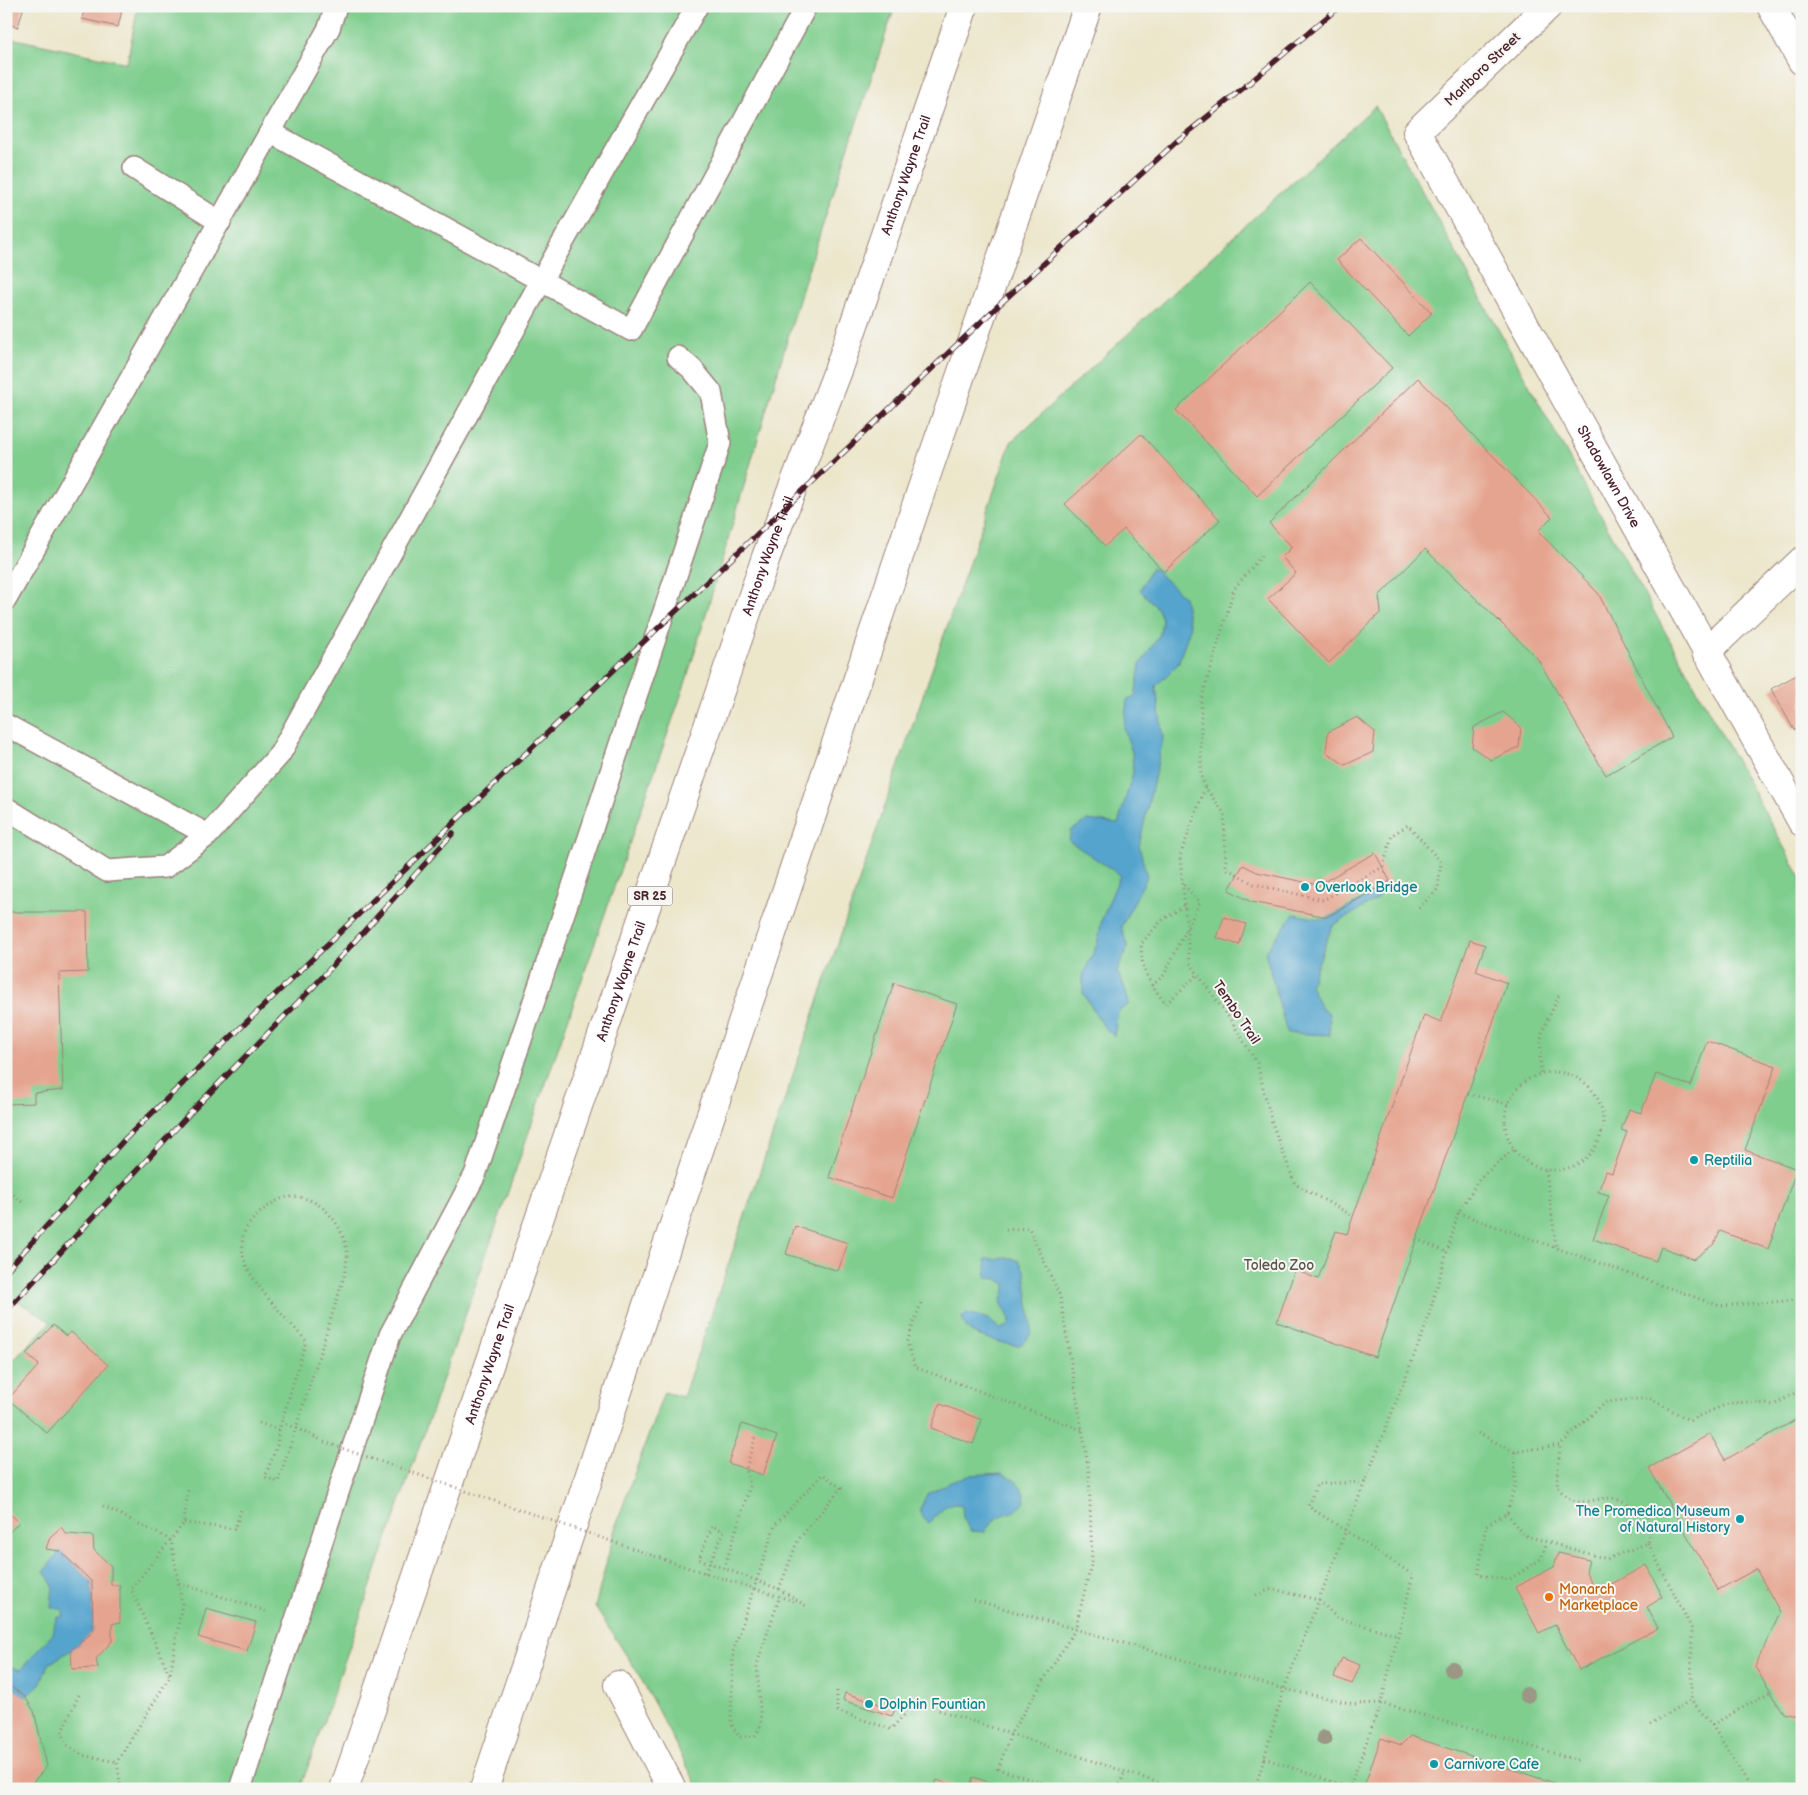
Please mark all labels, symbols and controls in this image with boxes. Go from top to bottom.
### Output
street label: Marlboro Street [1441,28,1524,110]
street label: Anthony Wayne Trail [878,113,935,237]
street label: Shadowlawn Drive [1573,422,1644,531]
street label: Anthony Wayne Trail [739,494,798,618]
place label: Overlook Bridge [1315,879,1418,896]
marker: Overlook Bridge [1299,881,1311,893]
road number: SR 25 [628,886,672,906]
street label: Anthony Wayne Trail [593,919,650,1043]
street label: Tembo Trail [1209,977,1264,1047]
place label: Reptilia [1704,1152,1752,1169]
marker: Reptilia [1688,1154,1700,1166]
park label: Toledo Zoo [1244,1257,1314,1274]
street label: Anthony Wayne Trail [462,1302,518,1427]
place label: The Promedica Museum of Natural History [1576,1503,1731,1536]
marker: The Promedica Museum of Natural History [1734,1513,1746,1525]
place label: Monarch Marketplace [1559,1581,1638,1614]
marker: Monarch Marketplace [1543,1591,1555,1603]
place label: Dolphin Fountian [879,1696,986,1713]
marker: Dolphin Fountian [863,1698,875,1710]
place label: Carnivore Cafe [1444,1756,1539,1773]
marker: Carnivore Cafe [1428,1758,1440,1770]

